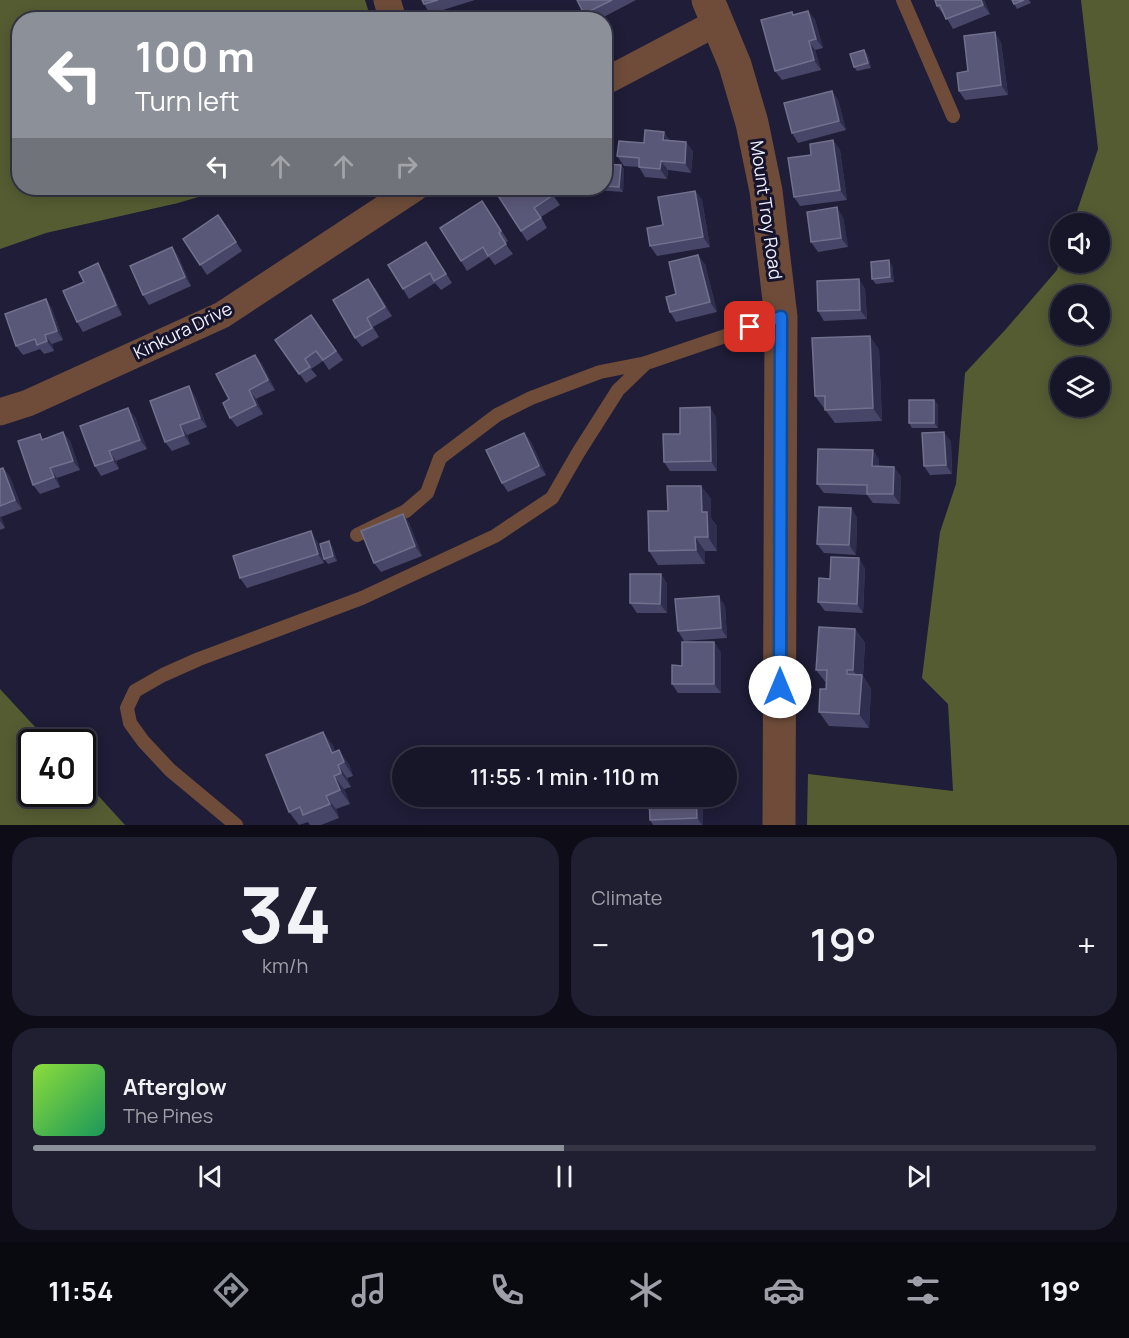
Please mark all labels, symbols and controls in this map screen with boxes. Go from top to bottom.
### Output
text: 100 m [135,27,255,85]
icon: left [36,36,114,114]
text: Turn left [135,82,239,119]
street label: Mount Troy Road [745,139,789,281]
icon: left [201,150,234,183]
icon: ahead [264,150,297,183]
icon: ahead [327,150,360,183]
icon: right [390,150,423,183]
map controls [1050,213,1110,417]
button: sound [1050,213,1110,273]
button: search [1050,285,1110,345]
street label: Kinkura Drive [129,296,236,364]
pin [724,301,775,352]
icon: arrive [733,310,766,343]
button: layers [1050,357,1110,417]
position arrow [748,655,812,719]
speed limit sign: 40 [18,729,96,807]
text: 11:55 · 1 min · 110 m [470,762,659,792]
text: 34 [239,860,332,966]
text: Climate [592,884,663,911]
text: 19° [810,913,877,975]
text: − [592,922,609,967]
text: + [1077,922,1096,967]
text: km/h [262,952,309,979]
text: Afterglow [123,1072,227,1102]
text: The Pines [123,1102,213,1129]
icon: previous [194,1160,227,1193]
icon: pause [548,1160,581,1193]
icon: next [902,1160,935,1193]
icon: directions [210,1269,252,1311]
icon: music [348,1269,390,1311]
icon: phone [486,1269,528,1311]
icon: climate [625,1269,667,1311]
icon: car [763,1269,805,1311]
icon: filters [902,1269,944,1311]
text: 11:54 [48,1272,113,1309]
text: 19° [1040,1272,1081,1309]

